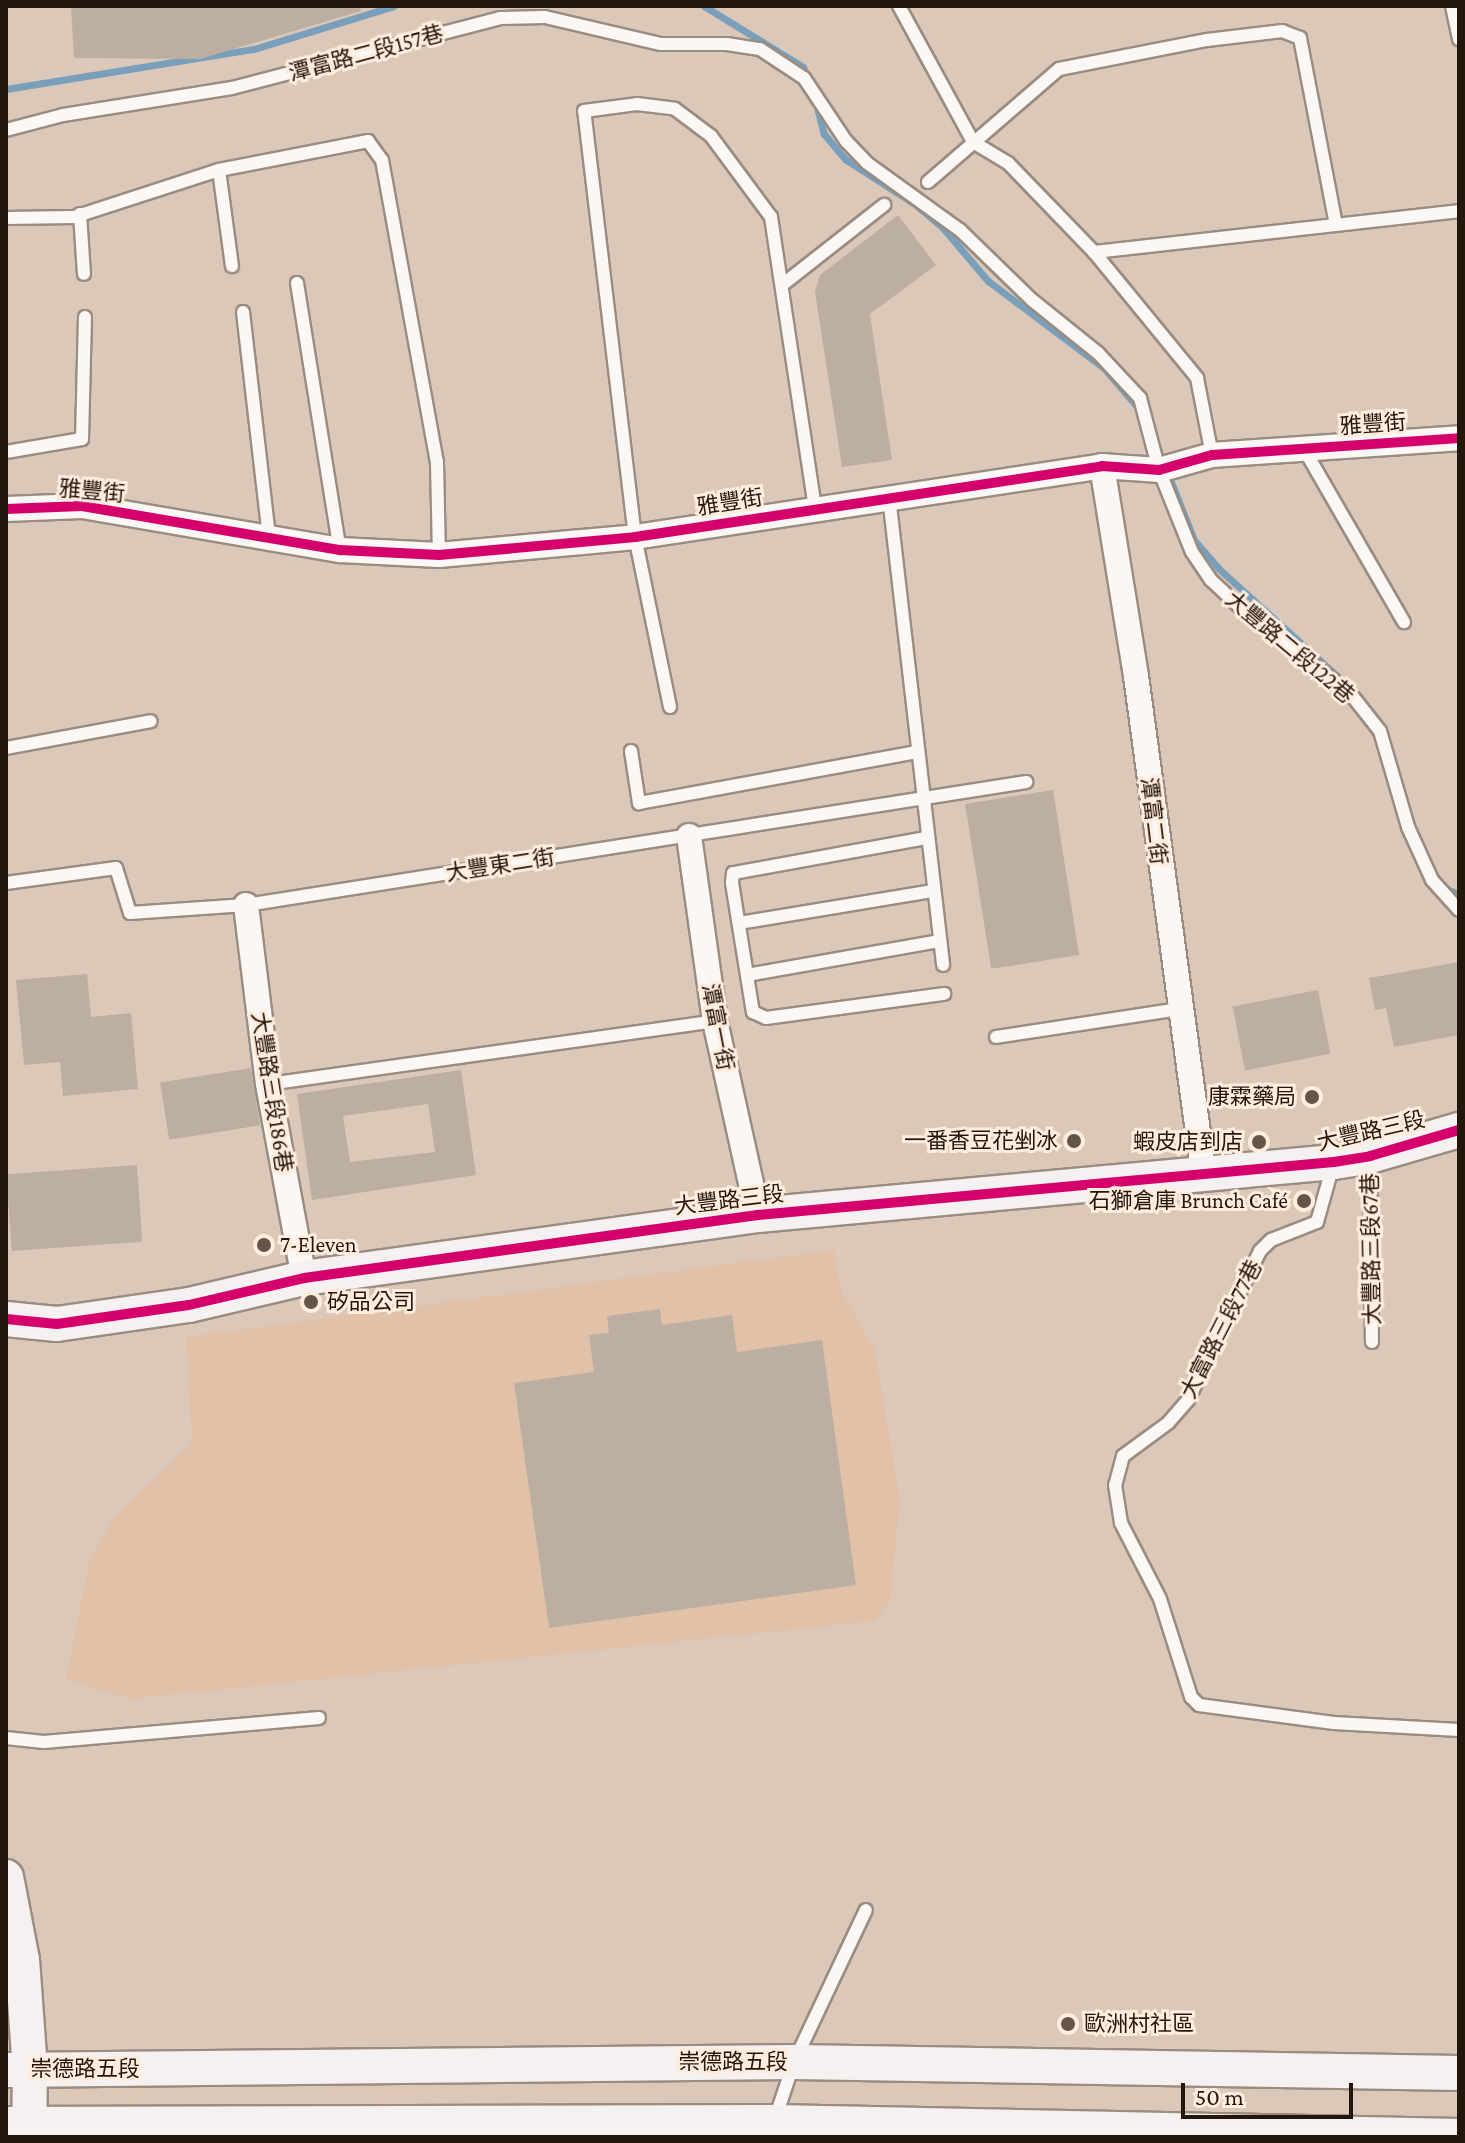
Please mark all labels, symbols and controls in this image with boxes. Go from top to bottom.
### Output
street label: 潭富路二段157巷 [286,20,446,86]
street label: 雅豐街 [1339,409,1407,439]
street label: 雅豐街 [58,475,126,507]
street label: 雅豐街 [695,484,765,520]
street label: 大豐路二段122巷 [1220,585,1360,709]
street label: 潭富二街 [1136,776,1172,866]
street label: 大豐東二街 [444,843,556,887]
street label: 潭富一街 [697,981,739,1073]
street label: 大豐路三段186巷 [246,1010,298,1174]
place label: 康霖藥局 [1208,1084,1296,1110]
marker: 康霖藥局 [1303,1088,1321,1106]
street label: 大豐路三段 [1314,1106,1428,1156]
place label: 一番香豆花剉冰 [904,1128,1058,1154]
place label: 蝦皮店到店 [1133,1129,1243,1155]
marker: 一番香豆花剉冰 [1065,1132,1083,1150]
marker: 蝦皮店到店 [1250,1133,1268,1151]
street label: 大豐路三段67巷 [1356,1173,1386,1325]
street label: 大豐路三段 [673,1180,785,1220]
place label: 石獅倉庫 Brunch Café [1088,1188,1288,1214]
marker: 石獅倉庫 Brunch Café [1295,1192,1313,1210]
place label: 7-Eleven [280,1232,357,1258]
marker: 7-Eleven [255,1236,273,1254]
street label: 大富路三段77巷 [1175,1255,1267,1403]
place label: 矽品公司 [327,1289,415,1315]
marker: 矽品公司 [302,1293,320,1311]
place label: 歐洲村社區 [1084,2011,1194,2037]
marker: 歐洲村社區 [1059,2015,1077,2033]
street label: 崇德路五段 [678,2049,788,2075]
street label: 崇德路五段 [30,2056,140,2082]
scale bar [1185,2067,1357,2117]
text: 50 m [1195,2083,1244,2110]

